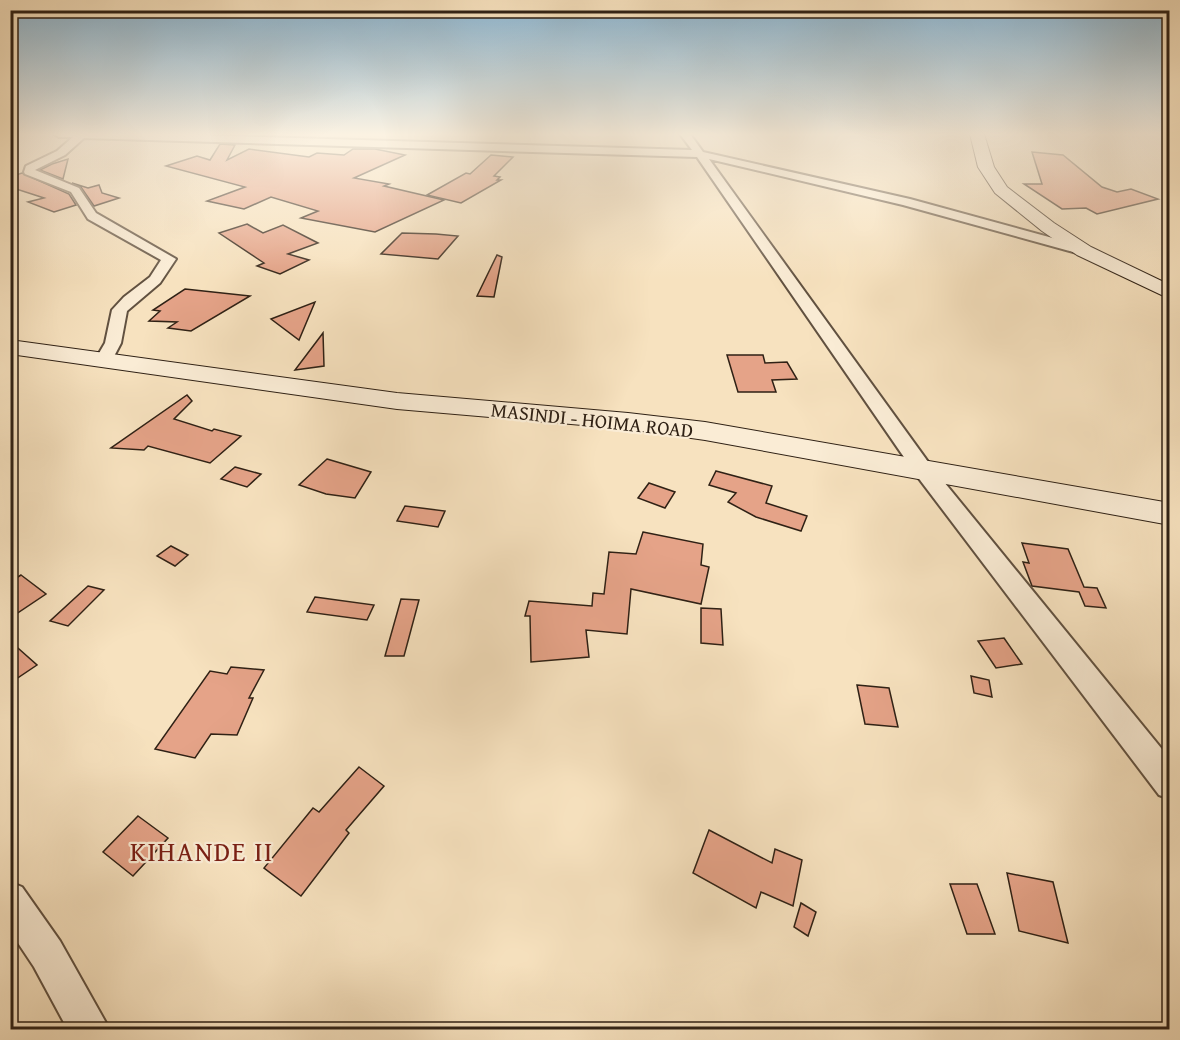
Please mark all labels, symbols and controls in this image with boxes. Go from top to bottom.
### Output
street label: MASINDI - HOIMA ROAD [489,394,695,445]
district label: KIHANDE II [130,831,274,871]

